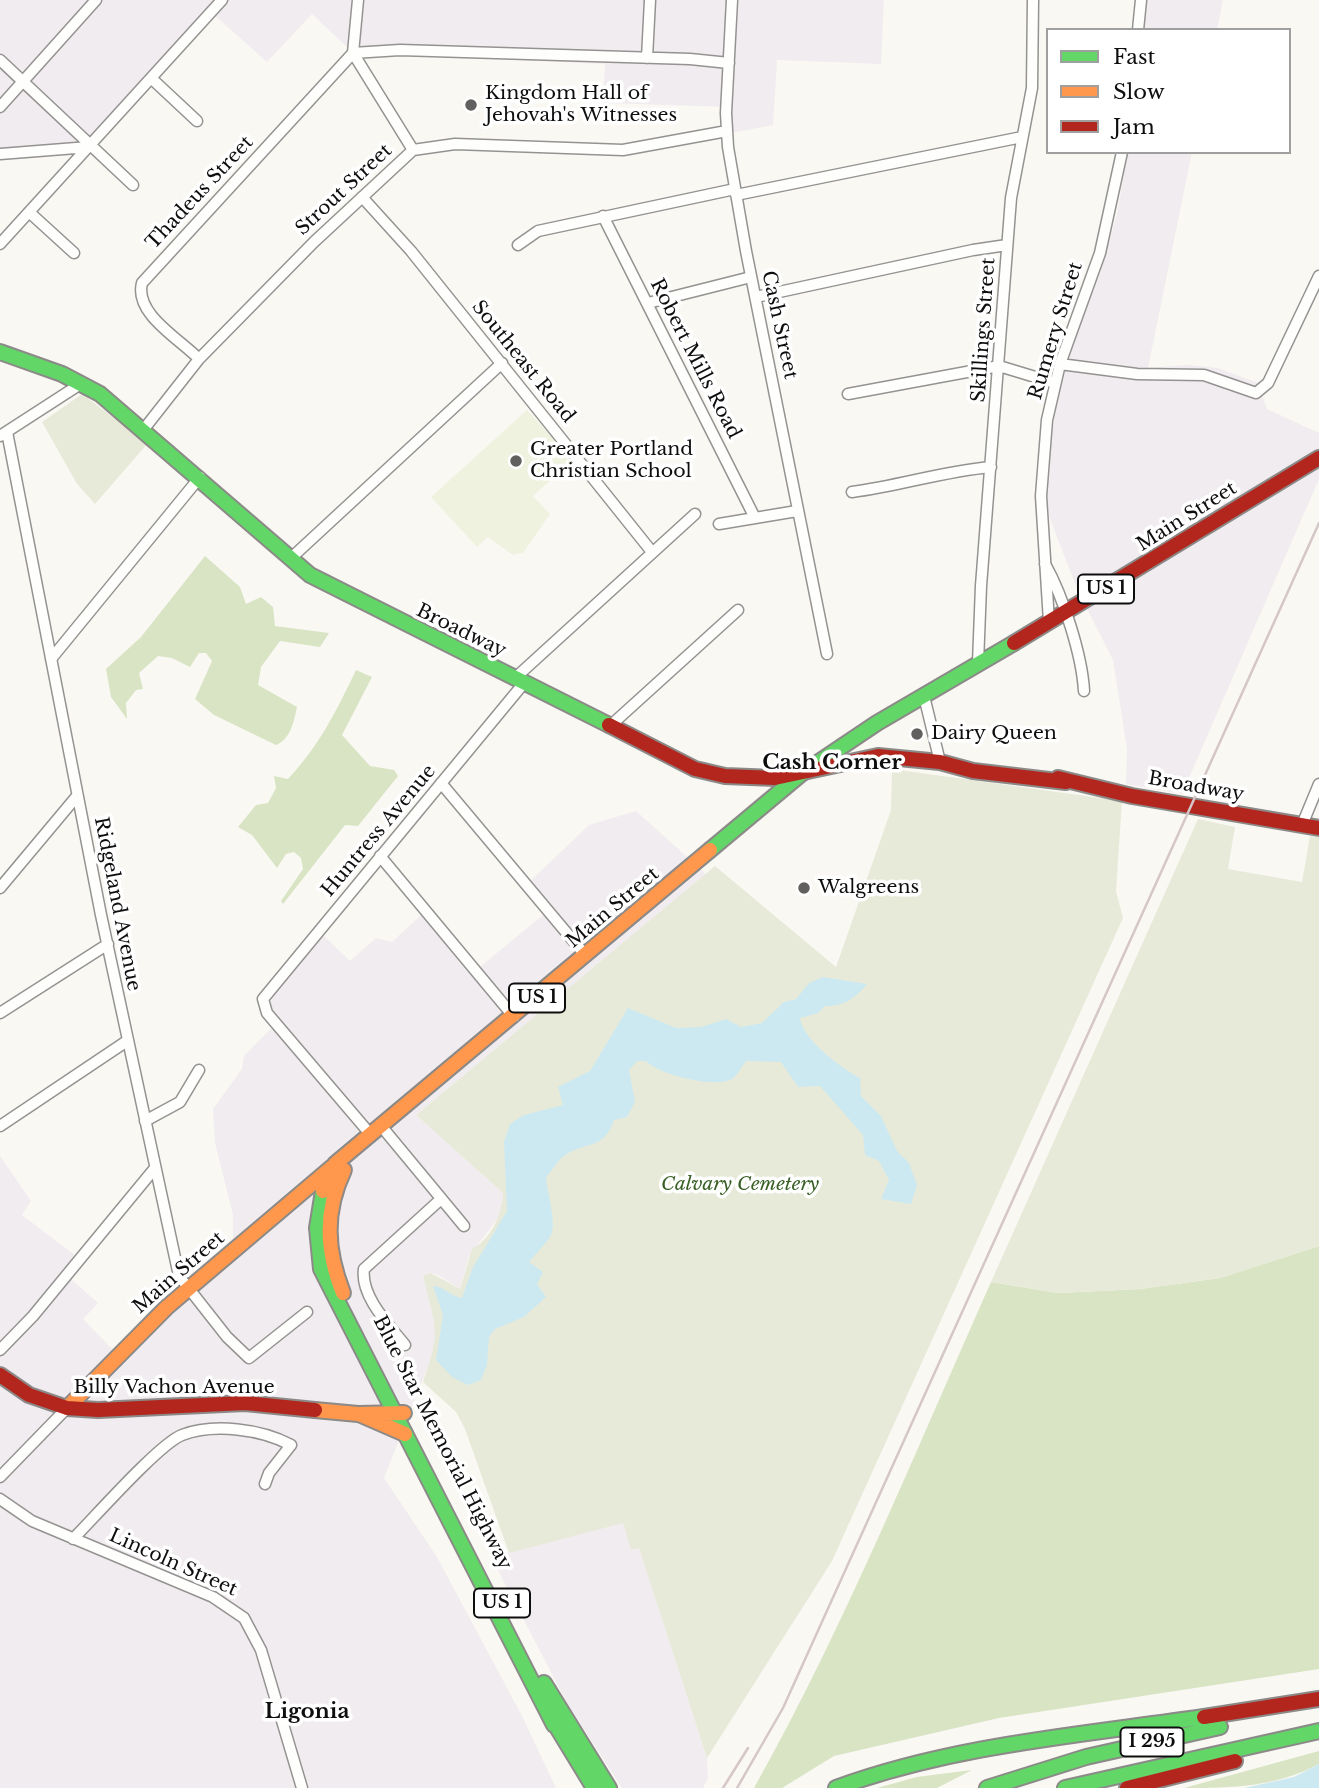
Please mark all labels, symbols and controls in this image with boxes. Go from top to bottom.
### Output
legend [1046,28,1291,154]
text: Fast [1113,44,1155,70]
text: Slow [1113,79,1165,105]
place label: Kingdom Hall of Jehovah's Witnesses [485,83,677,127]
marker: Kingdom Hall of Jehovah's Witnesses [463,97,479,113]
text: Jam [1113,114,1155,140]
street label: Thadeus Street [142,132,258,254]
street label: Strout Street [291,140,397,240]
street label: Skillings Street [968,257,1000,403]
street label: Rumery Street [1024,259,1088,403]
street label: Cash Street [756,269,802,381]
street label: Robert Mills Road [645,275,745,443]
street label: Southeast Road [467,296,579,428]
place label: Greater Portland Christian School [530,439,693,483]
marker: Greater Portland Christian School [508,453,524,469]
street label: Main Street [1133,477,1241,557]
road number: US 1 [1078,574,1134,604]
street label: Broadway [412,599,510,663]
place label: Dairy Queen [931,723,1057,745]
marker: Dairy Queen [909,726,925,742]
district label: Cash Corner [762,750,902,776]
street label: Huntress Avenue [317,760,441,902]
street label: Broadway [1146,767,1246,807]
street label: Ridgeland Avenue [89,815,145,993]
street label: Main Street [562,863,664,953]
place label: Walgreens [818,877,919,899]
marker: Walgreens [796,880,812,896]
road number: US 1 [509,984,565,1013]
park label: Calvary Cemetery [661,1174,819,1196]
street label: Main Street [129,1227,229,1319]
street label: Blue Star Memorial Highway [368,1312,516,1574]
street label: Billy Vachon Avenue [73,1377,275,1399]
street label: Lincoln Street [105,1525,241,1601]
road number: US 1 [474,1588,530,1618]
district label: Ligonia [265,1699,349,1725]
road number: I 295 [1120,1728,1184,1756]

